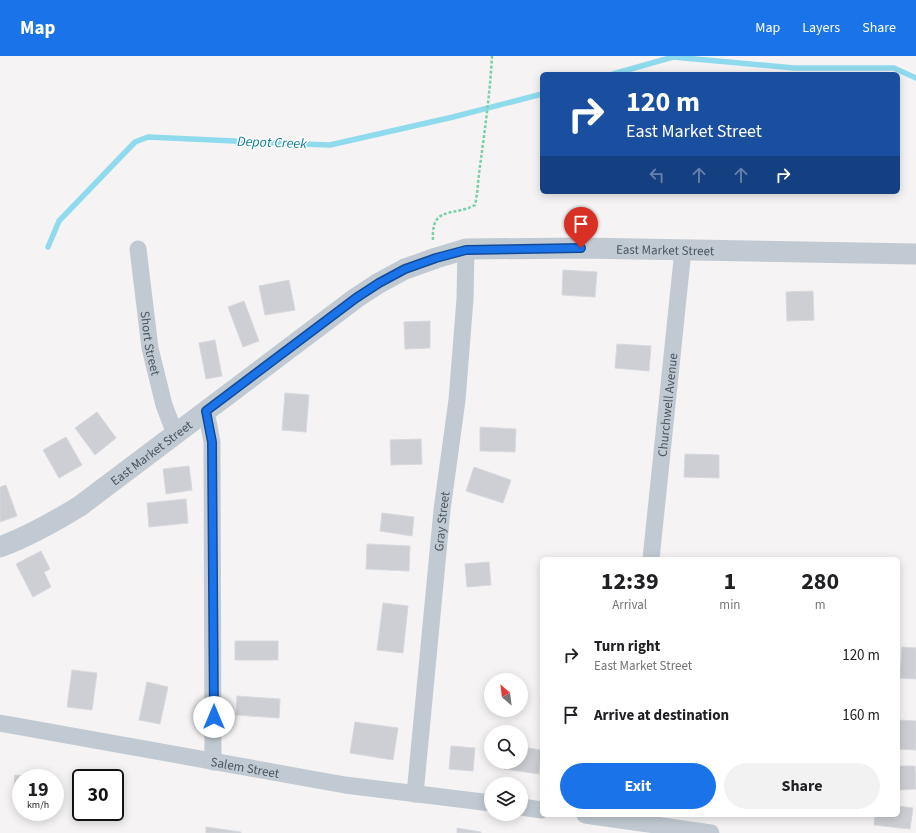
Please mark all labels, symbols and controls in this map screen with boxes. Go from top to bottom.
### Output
text: Map [20,15,55,42]
text: Map [755,18,780,38]
text: Layers [802,18,840,38]
text: Share [862,18,896,38]
text: 120 m [626,82,700,122]
icon: right [560,88,612,140]
text: East Market Street [626,119,762,144]
water label: Depot Creek [237,132,307,154]
icon: left [646,164,668,186]
icon: ahead [688,164,710,186]
icon: ahead [730,164,752,186]
icon: right [772,164,794,186]
pin [564,207,598,248]
icon: arrive [570,213,592,235]
street label: East Market Street [616,241,715,260]
street label: Short Street [136,310,165,378]
street label: Churchwell Avenue [654,352,682,458]
street label: East Market Street [107,416,197,490]
street label: Gray Street [430,490,455,552]
text: 12:39 [601,564,659,599]
text: 1 [724,564,736,599]
text: 280 [801,564,839,599]
text: Arrival [612,596,647,614]
text: min [719,596,740,614]
text: m [815,596,826,614]
text: Turn right [594,636,660,657]
icon: right [560,644,582,666]
text: 120 m [842,645,880,666]
text: East Market Street [594,657,692,675]
north arrow [484,673,528,717]
map controls [484,673,528,821]
position arrow [193,696,235,738]
icon: arrive [560,704,582,726]
text: Arrive at destination [594,705,729,726]
text: 160 m [842,705,880,726]
button: search [484,725,528,769]
street label: Salem Street [209,753,281,783]
button: Exit [560,763,716,809]
button: Share [724,763,880,809]
speed limit sign: 30 [72,769,124,821]
text: 19 [27,776,49,804]
button: layers [484,777,528,821]
text: km/h [27,798,49,812]

